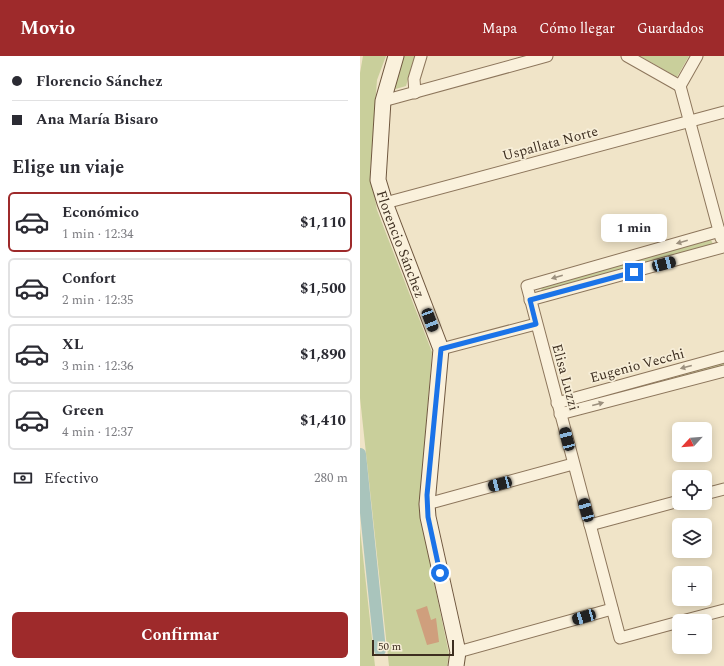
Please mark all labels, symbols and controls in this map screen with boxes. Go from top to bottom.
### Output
text: Movio [20,14,75,43]
text: Mapa [482,18,517,39]
text: Cómo llegar [539,18,615,39]
text: Guardados [637,18,704,39]
text: Florencio Sánchez [36,70,163,93]
text: Ana María Bisaro [36,108,158,131]
street label: Uspallata Norte [500,121,601,166]
text: Elige un viaje [12,154,124,181]
street label: Florencio Sánchez [371,188,430,301]
text: Económico [62,201,139,224]
icon: car [14,204,50,240]
text: $1,110 [300,211,346,234]
callout: 1 min [601,214,667,242]
text: 1 min [617,218,651,238]
text: 1 min · 12:34 [62,224,134,244]
one-way arrow [676,239,688,245]
car [651,255,677,273]
route end [625,263,643,281]
text: Confort [62,267,116,290]
icon: car [14,270,50,306]
one-way arrow [551,274,563,280]
text: $1,500 [300,277,346,300]
text: 2 min · 12:35 [62,290,134,310]
car [420,307,440,333]
text: XL [62,333,83,356]
icon: car [14,336,50,372]
street label: Elisa Luzzi [546,341,585,413]
text: $1,890 [300,343,346,366]
street label: Eugenio Vecchi [588,343,687,388]
text: 3 min · 12:36 [62,356,134,376]
one-way arrow [680,364,692,370]
text: Green [62,399,104,422]
one-way arrow [592,401,604,407]
icon: car [14,402,50,438]
text: $1,410 [300,409,346,432]
text: 4 min · 12:37 [62,422,134,442]
north arrow [672,422,712,462]
map controls [672,422,712,654]
car [558,426,576,452]
icon: cash [12,467,34,489]
text: Efectivo [44,467,99,490]
text: 280 m [314,468,348,488]
button: locate [672,470,712,510]
car [487,475,513,493]
car [577,497,595,523]
button: layers [672,518,712,558]
route start [431,564,449,582]
button: + [672,566,712,606]
car [571,608,597,626]
button: Confirmar [12,612,348,658]
button: − [672,614,712,654]
scale bar [372,638,454,657]
text: 50 m [378,638,401,655]

